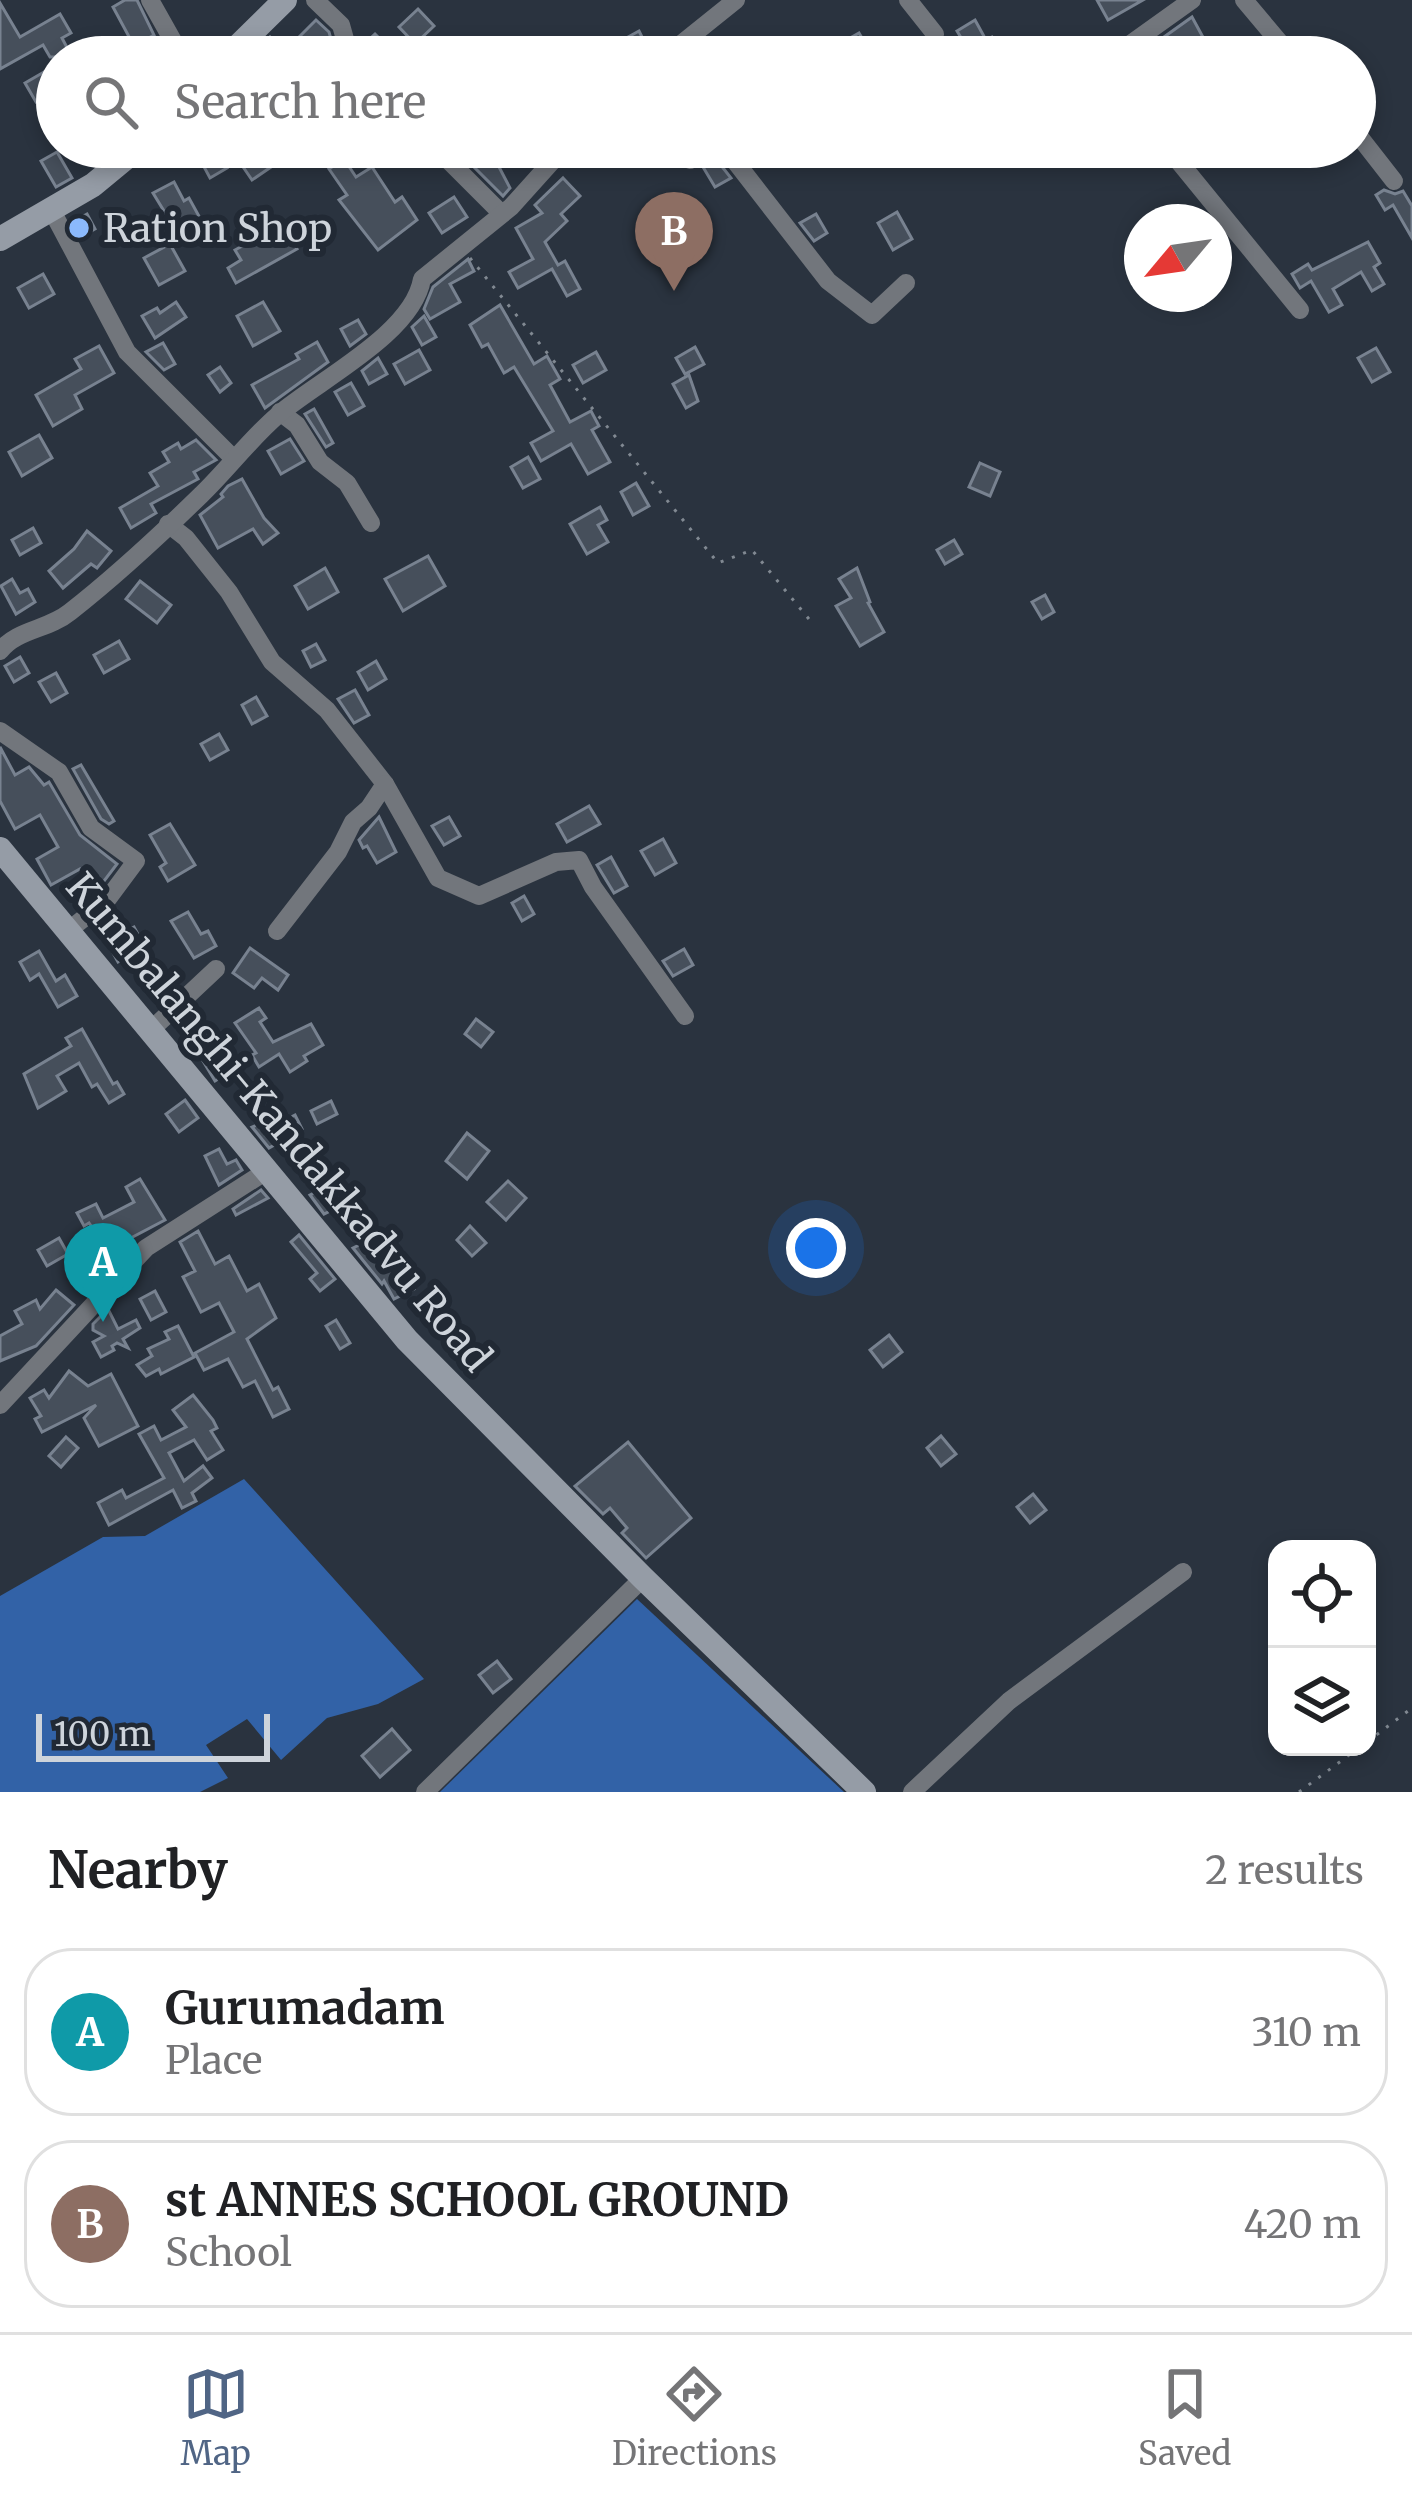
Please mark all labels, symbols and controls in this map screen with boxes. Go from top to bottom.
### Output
search box [36,36,1376,168]
icon: search [78,69,144,135]
text: Search here [174,74,426,130]
pin: B [635,192,713,291]
place label: Ration Shop [103,204,332,253]
north arrow [1124,204,1232,312]
marker: Ration Shop [66,215,92,241]
street label: Kumbalanghi-Kandakkadvu Road [56,863,502,1381]
your location [786,1218,846,1278]
pin: A [64,1223,142,1322]
map controls [1268,1540,1376,1756]
button: locate [1268,1540,1376,1648]
button: layers [1268,1648,1376,1756]
scale bar [36,1708,270,1761]
text: 100 m [54,1714,151,1755]
text: Nearby [48,1838,228,1902]
text: 2 results [1205,1846,1364,1895]
text: Gurumadam [165,1980,445,2036]
text: A [76,2008,104,2057]
text: 310 m [1251,2008,1361,2057]
text: Place [165,2036,262,2085]
text: st ANNES SCHOOL GROUND [165,2172,789,2228]
text: B [76,2200,104,2249]
text: 420 m [1243,2200,1361,2249]
text: School [165,2228,292,2277]
tab: Map [181,2361,251,2474]
tab: Directions [612,2361,777,2474]
tab: Saved [1138,2361,1231,2474]

